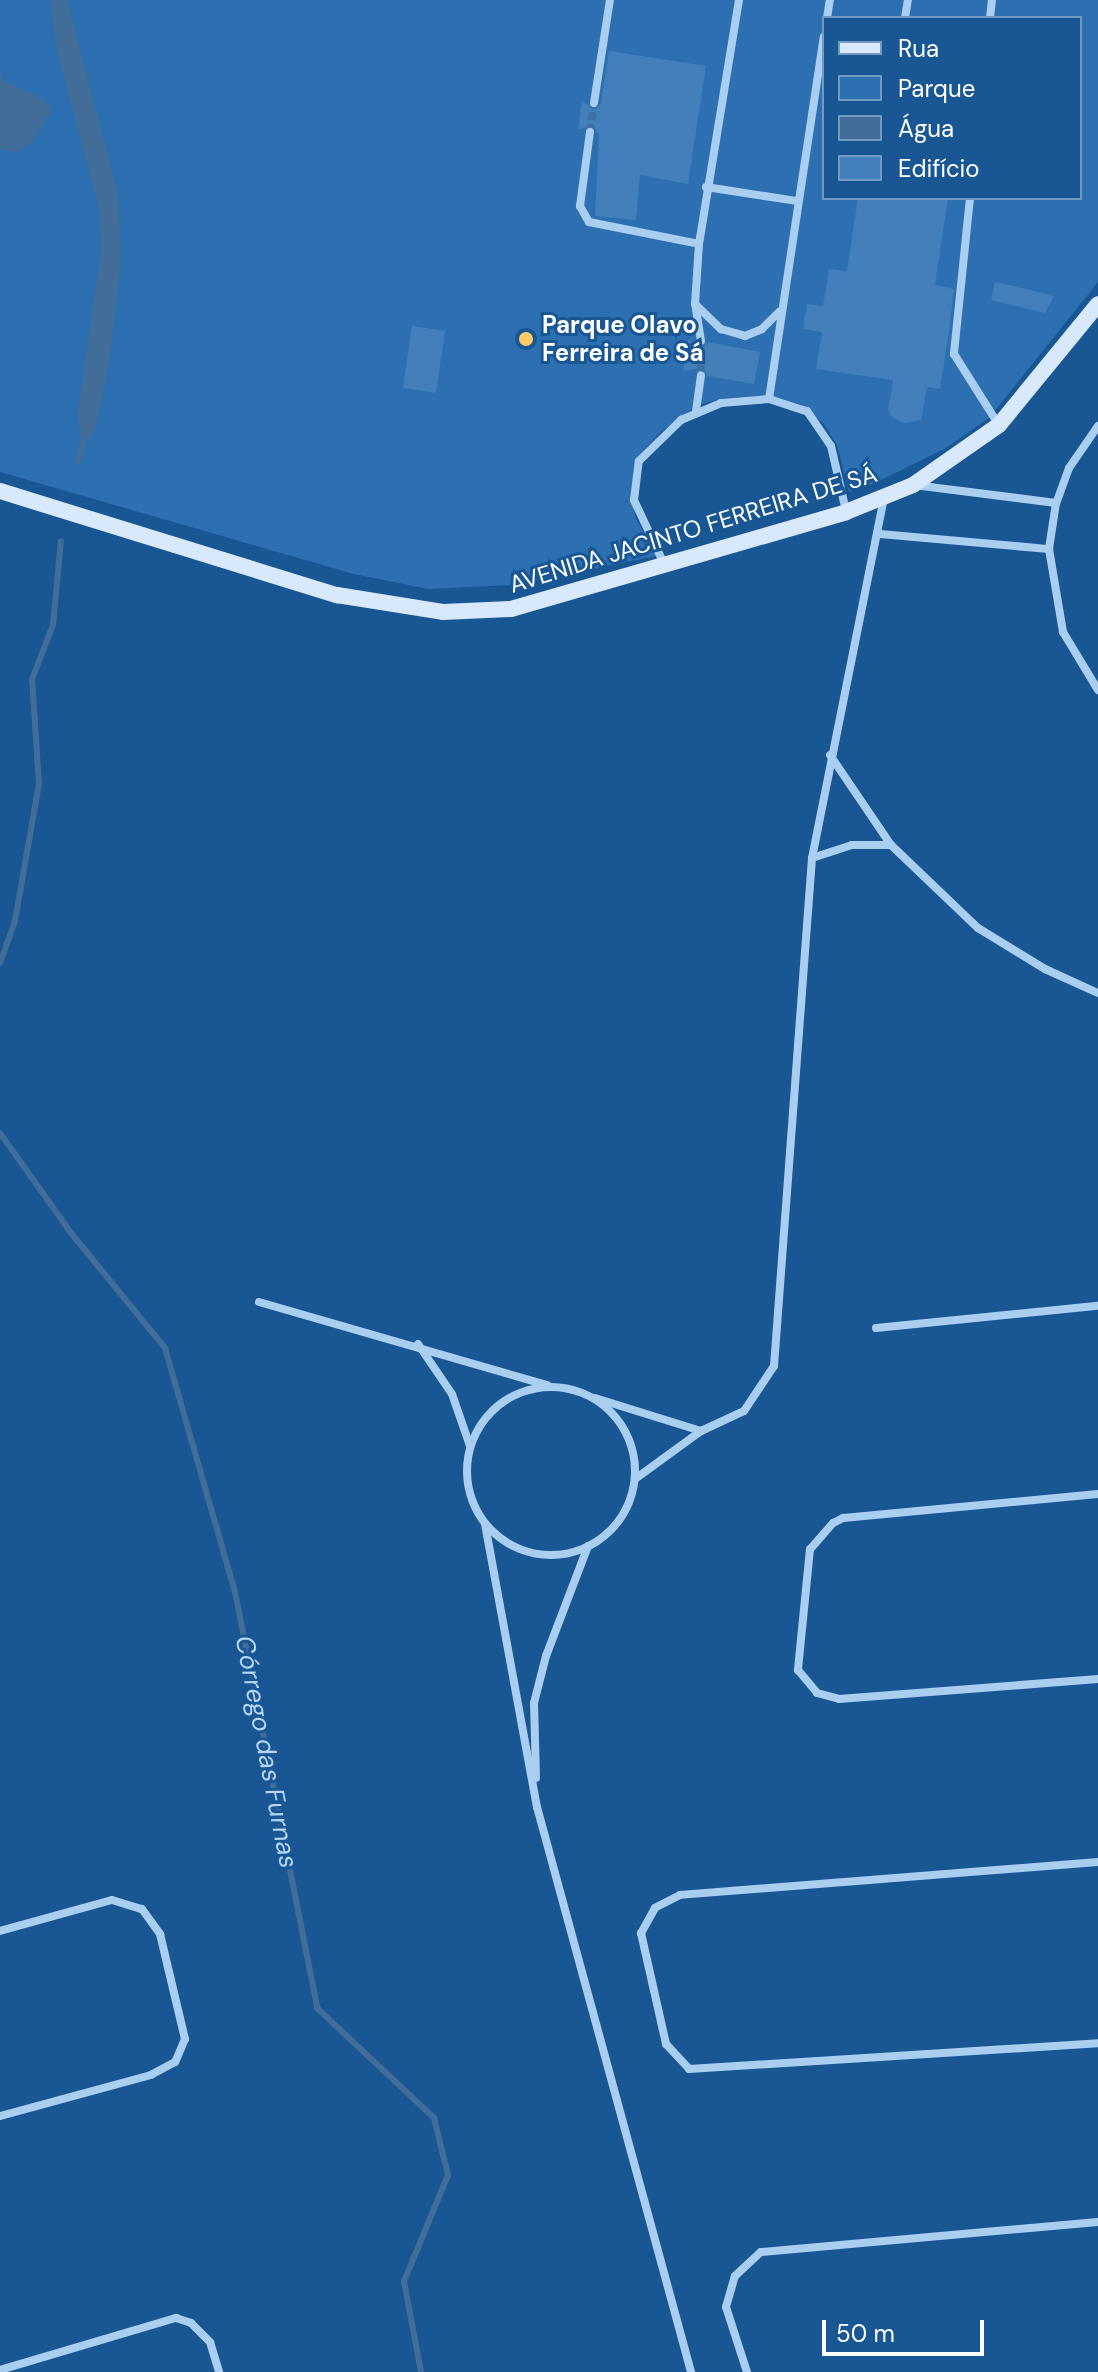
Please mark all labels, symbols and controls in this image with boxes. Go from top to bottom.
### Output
legend [822,16,1082,200]
text: Rua [898,33,939,64]
text: Parque [898,73,975,104]
text: Água [898,113,954,144]
text: Edifício [898,153,980,184]
place label: Parque Olavo Ferreira de Sá [542,311,704,367]
marker: Parque Olavo Ferreira de Sá [517,330,535,348]
street label: AVENIDA JACINTO FERREIRA DE SÁ [506,459,880,599]
water label: Córrego das Furnas [228,1633,304,1871]
scale bar [826,2304,988,2354]
text: 50 m [836,2318,895,2349]

